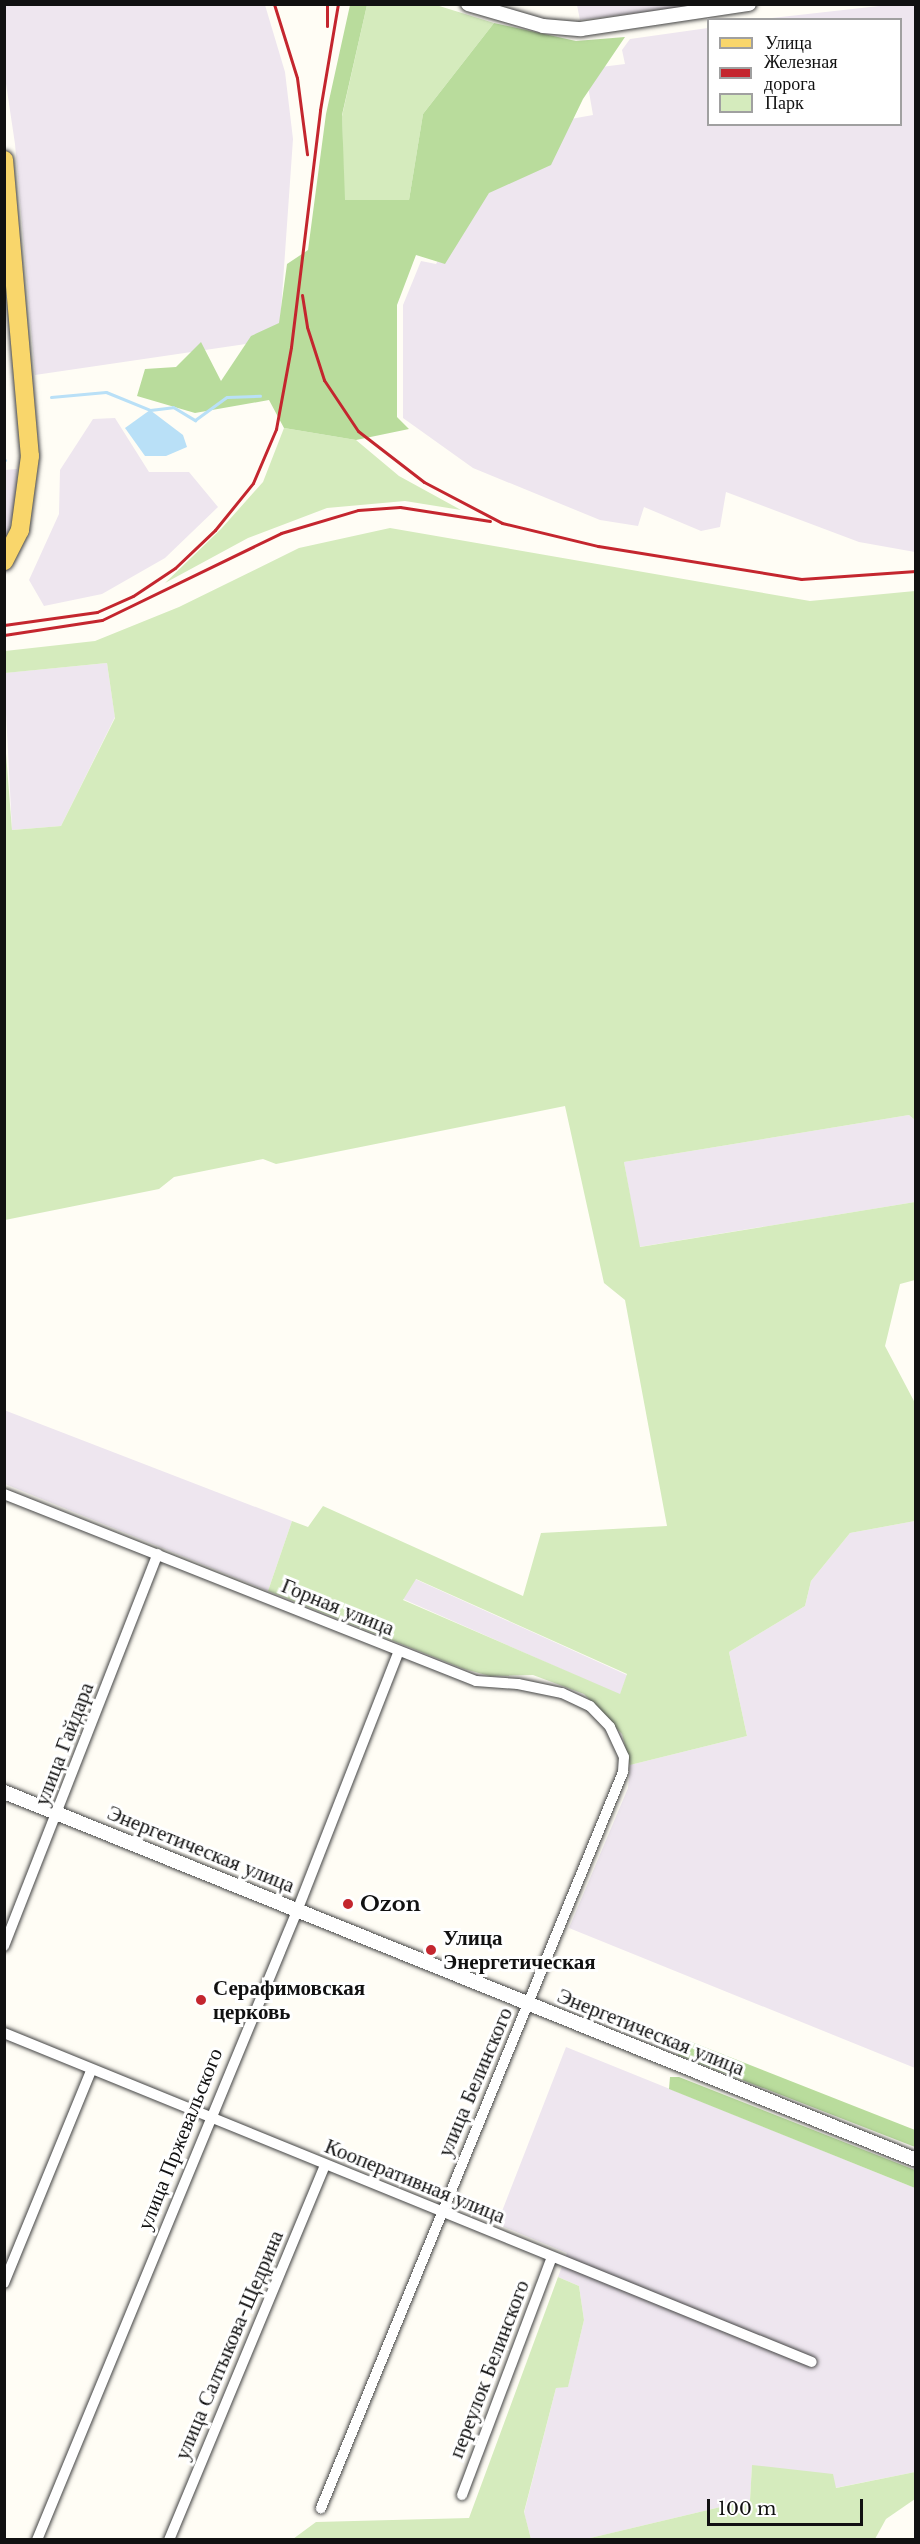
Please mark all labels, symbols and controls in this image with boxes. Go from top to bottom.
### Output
legend [707,18,902,126]
text: Улица [765,32,812,54]
text: Железная дорога [764,51,837,95]
text: Парк [765,92,804,114]
street label: Горная улица [278,1573,398,1641]
street label: улица Гайдара [29,1679,99,1809]
street label: Энергетическая улица [104,1800,298,1898]
place label: Ozon [360,1891,421,1917]
marker: Ozon [341,1897,355,1911]
place label: Улица Энергетическая [443,1925,596,1975]
marker: Улица Энергетическая [424,1943,438,1957]
place label: Серафимовская церковь [213,1975,365,2025]
street label: Энергетическая улица [554,1983,748,2081]
marker: Серафимовская церковь [194,1993,208,2007]
street label: улица Белинского [432,2004,518,2160]
street label: улица Пржевальского [132,2044,228,2234]
street label: Кооперативная улица [321,2133,509,2229]
street label: улица Салтыкова-Щедрина [169,2227,289,2463]
street label: переулок Белинского [443,2276,535,2462]
scale bar [710,2487,866,2525]
text: 100 m [718,2498,776,2520]

